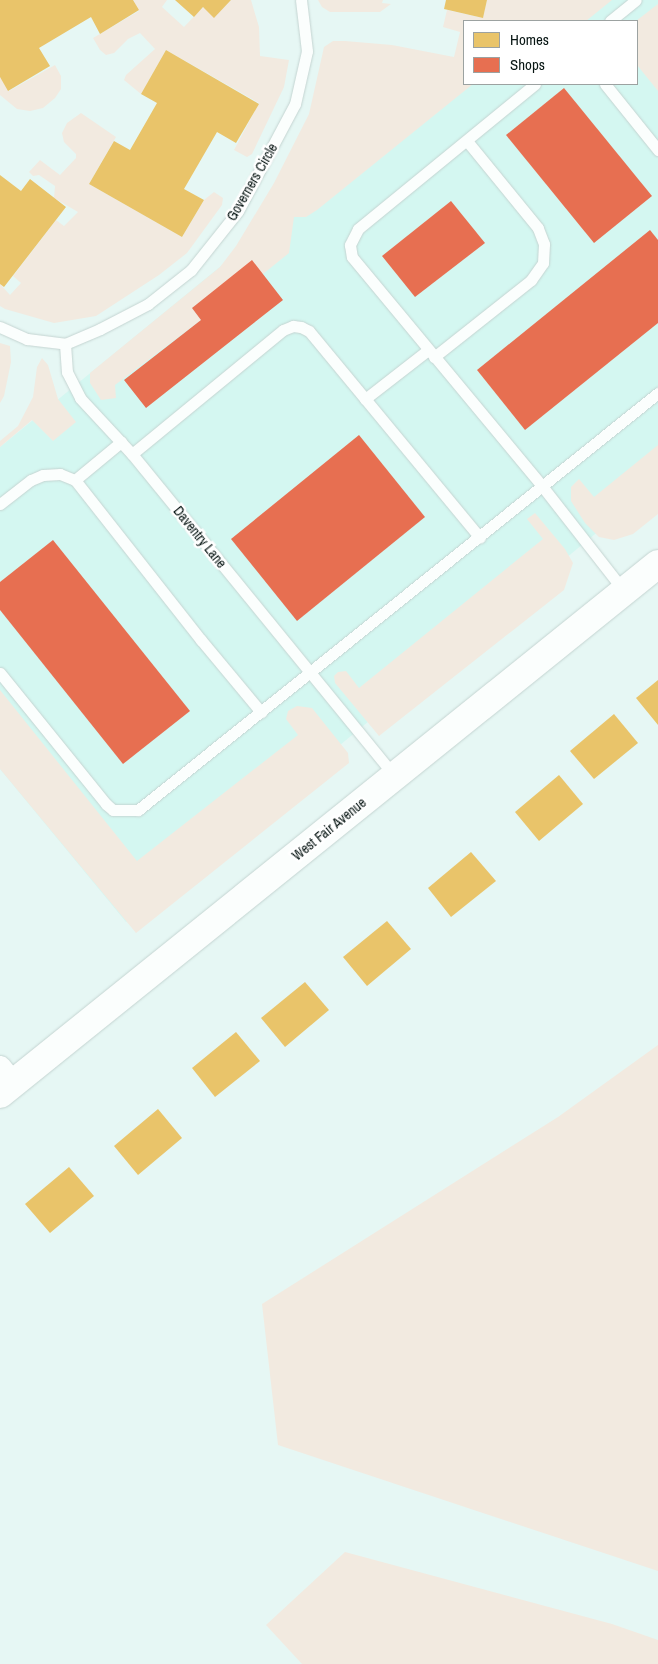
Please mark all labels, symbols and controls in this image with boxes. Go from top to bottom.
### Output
legend [463,20,638,85]
text: Homes [510,29,549,50]
text: Shops [510,54,545,75]
street label: Governers Circle [223,140,281,224]
street label: Daventry Lane [170,503,230,571]
street label: West Fair Avenue [288,794,370,864]

